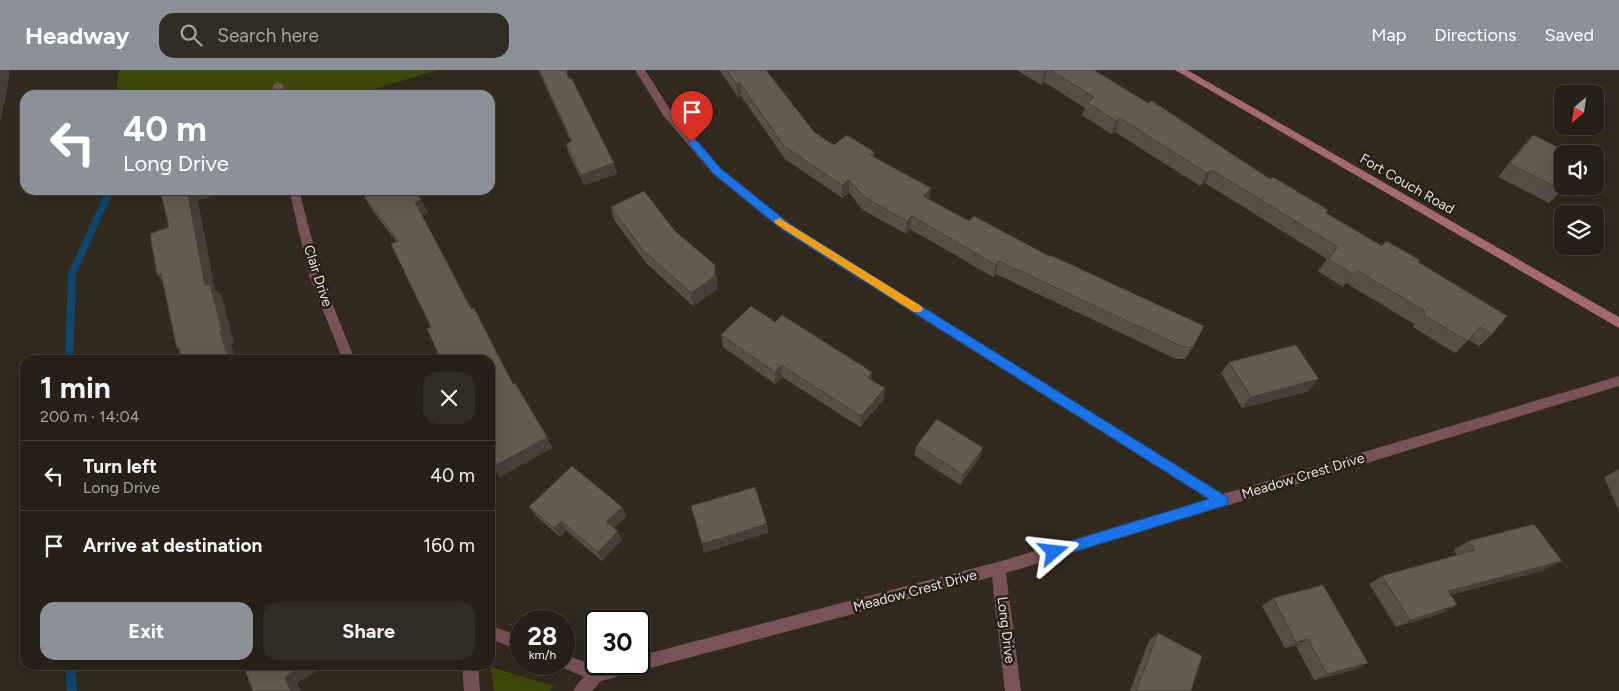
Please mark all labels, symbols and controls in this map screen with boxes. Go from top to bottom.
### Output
search box [159,13,509,58]
text: Headway [25,21,129,50]
icon: search [177,21,205,49]
text: Search here [217,24,319,47]
text: Map [1371,24,1406,46]
text: Directions [1434,24,1516,46]
text: Saved [1544,24,1594,46]
north arrow [1554,85,1604,135]
map controls [1554,85,1604,255]
pin [671,91,713,142]
icon: arrive [678,98,706,126]
text: 40 m [123,108,207,150]
icon: left [40,110,105,175]
button: sound [1554,145,1604,195]
text: Long Drive [123,150,229,177]
street label: Fort Couch Road [1357,150,1457,218]
button: layers [1554,205,1604,255]
street label: Clair Drive [300,243,336,309]
text: 1 min [40,369,111,406]
button: close [423,372,475,424]
text: 200 m · 14:04 [40,407,140,426]
street label: Meadow Crest Drive [1240,449,1367,503]
text: Turn left [83,455,157,478]
icon: left [40,462,68,490]
text: 40 m [430,464,475,487]
text: Long Drive [83,478,160,497]
position arrow [1027,525,1079,577]
icon: arrive [40,532,68,560]
text: Arrive at destination [83,534,262,557]
text: 160 m [423,534,475,557]
street label: Meadow Crest Drive [851,566,979,616]
street label: Long Drive [993,596,1019,665]
button: Exit [40,602,253,660]
button: Share [263,602,475,660]
speed limit sign: 30 [585,610,650,675]
text: 28 [528,621,557,651]
text: km/h [529,648,556,662]

